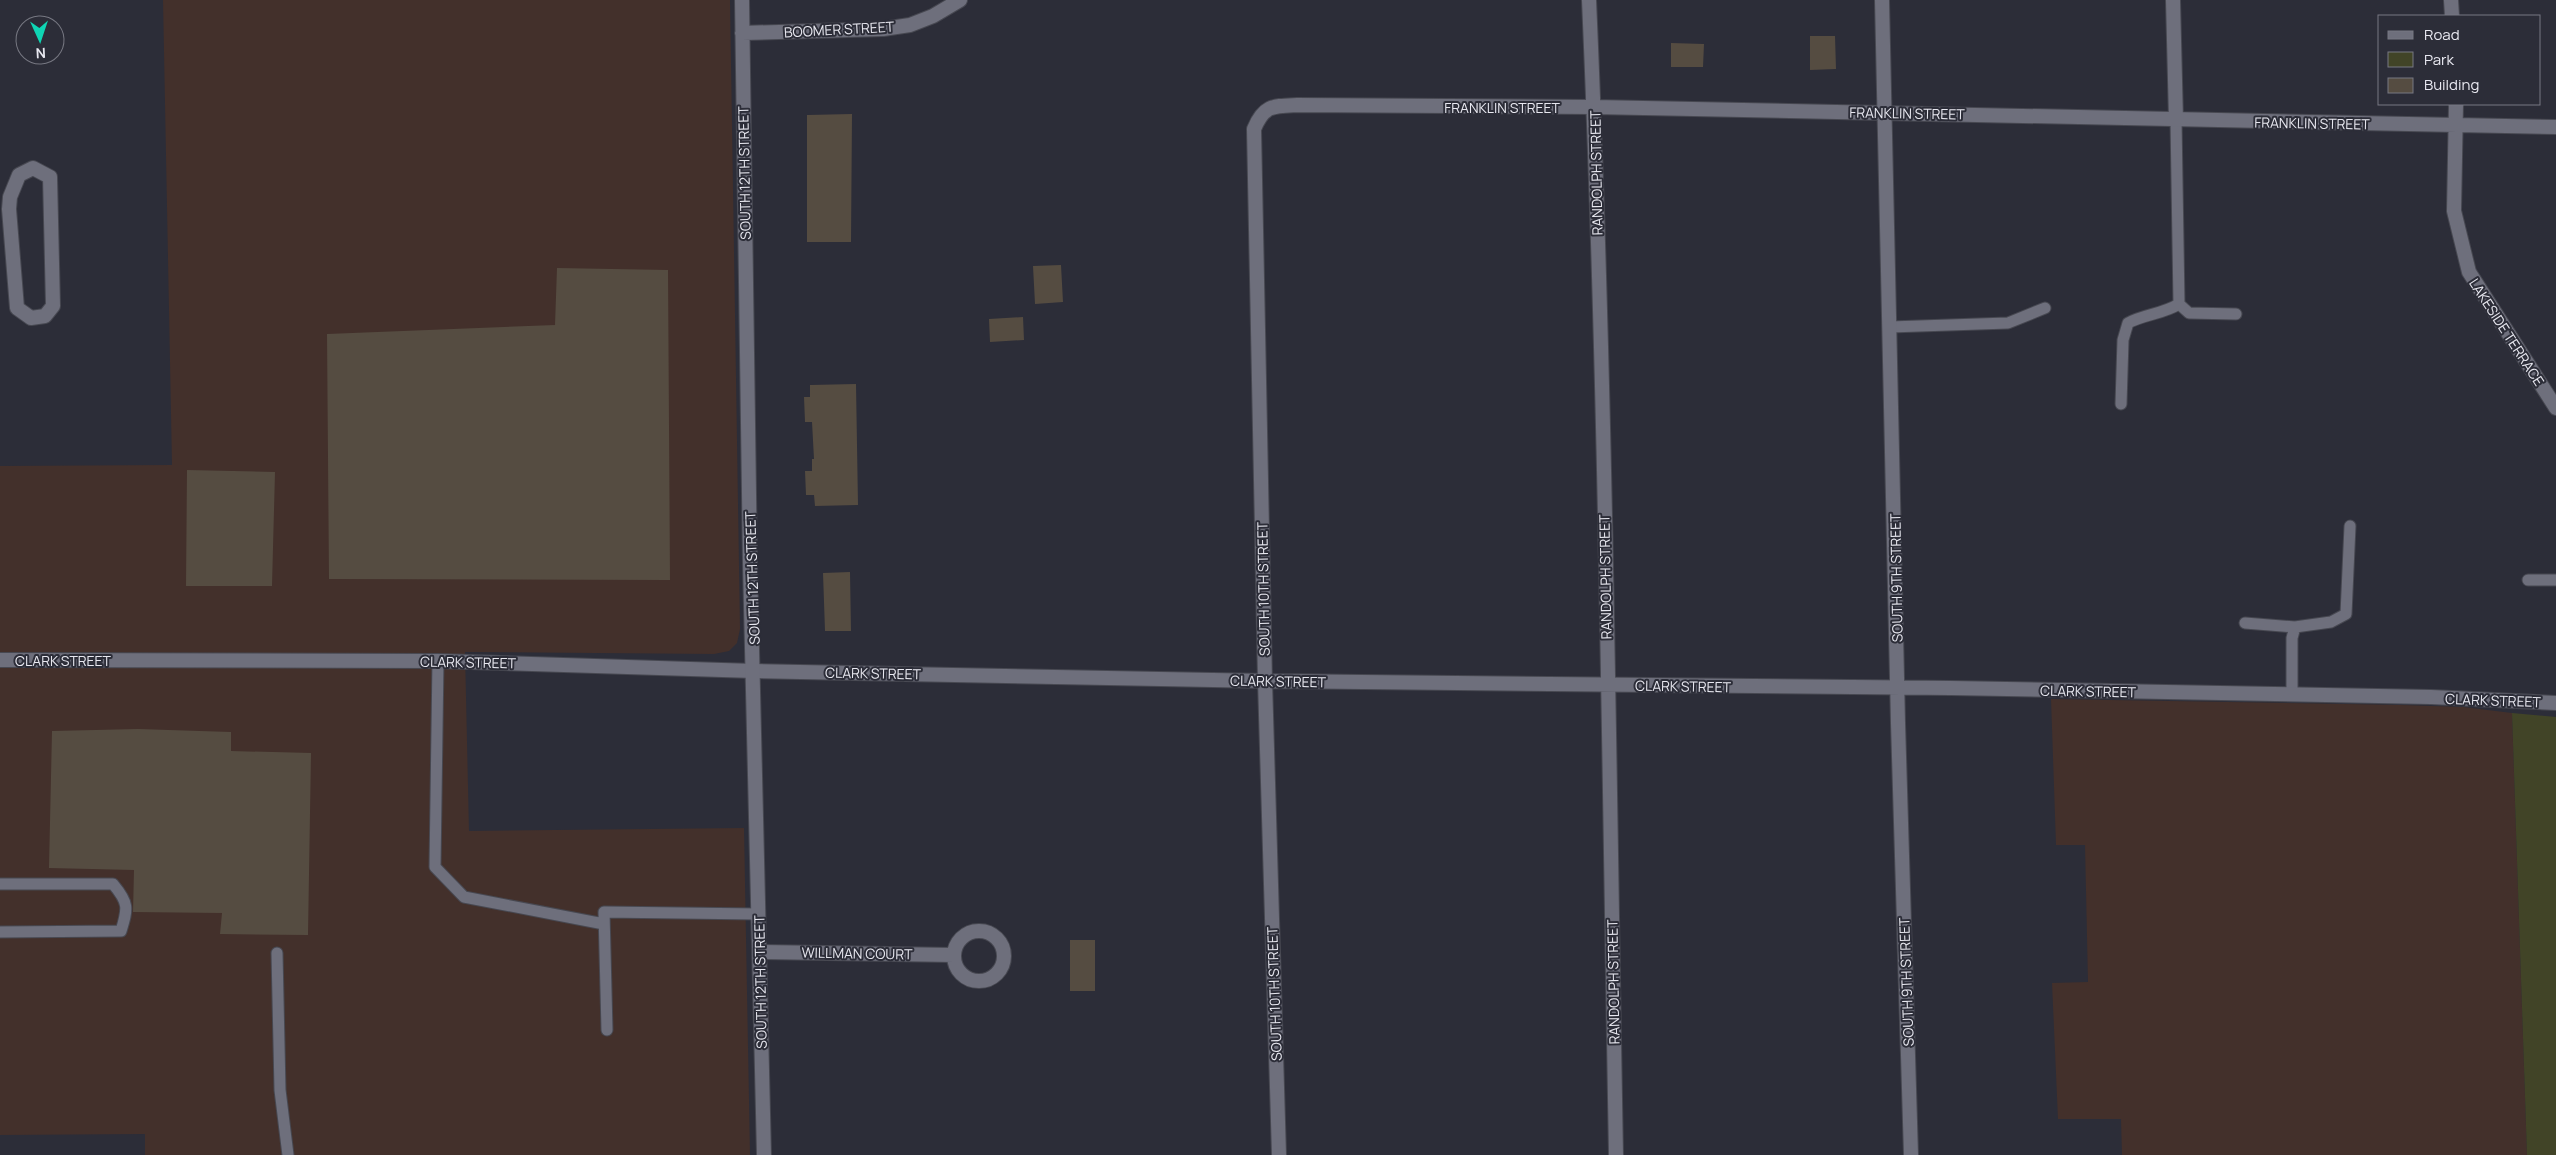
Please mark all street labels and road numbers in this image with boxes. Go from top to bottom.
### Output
street label: BOOMER STREET [783,17,895,41]
street label: FRANKLIN STREET [1444,98,1560,117]
street label: FRANKLIN STREET [1849,102,1966,124]
street label: SOUTH 12TH STREET [733,105,755,240]
street label: RANDOLPH STREET [1585,110,1607,236]
street label: FRANKLIN STREET [2254,112,2371,134]
street label: LAKESIDE TERRACE [2465,275,2549,389]
street label: SOUTH 12TH STREET [740,510,764,645]
street label: SOUTH 9TH STREET [1885,513,1907,643]
street label: RANDOLPH STREET [1594,514,1616,640]
street label: SOUTH 10TH STREET [1252,521,1274,656]
street label: CLARK STREET [15,651,112,670]
street label: CLARK STREET [420,652,517,672]
street label: CLARK STREET [825,663,922,683]
street label: CLARK STREET [1230,671,1327,691]
street label: CLARK STREET [1635,676,1732,696]
street label: CLARK STREET [2040,681,2137,701]
street label: CLARK STREET [2445,689,2542,711]
street label: SOUTH 12TH STREET [749,914,771,1049]
street label: SOUTH 9TH STREET [1894,917,1918,1047]
street label: RANDOLPH STREET [1602,919,1624,1045]
street label: SOUTH 10TH STREET [1262,926,1286,1061]
street label: WILLMAN COURT [801,943,913,963]

